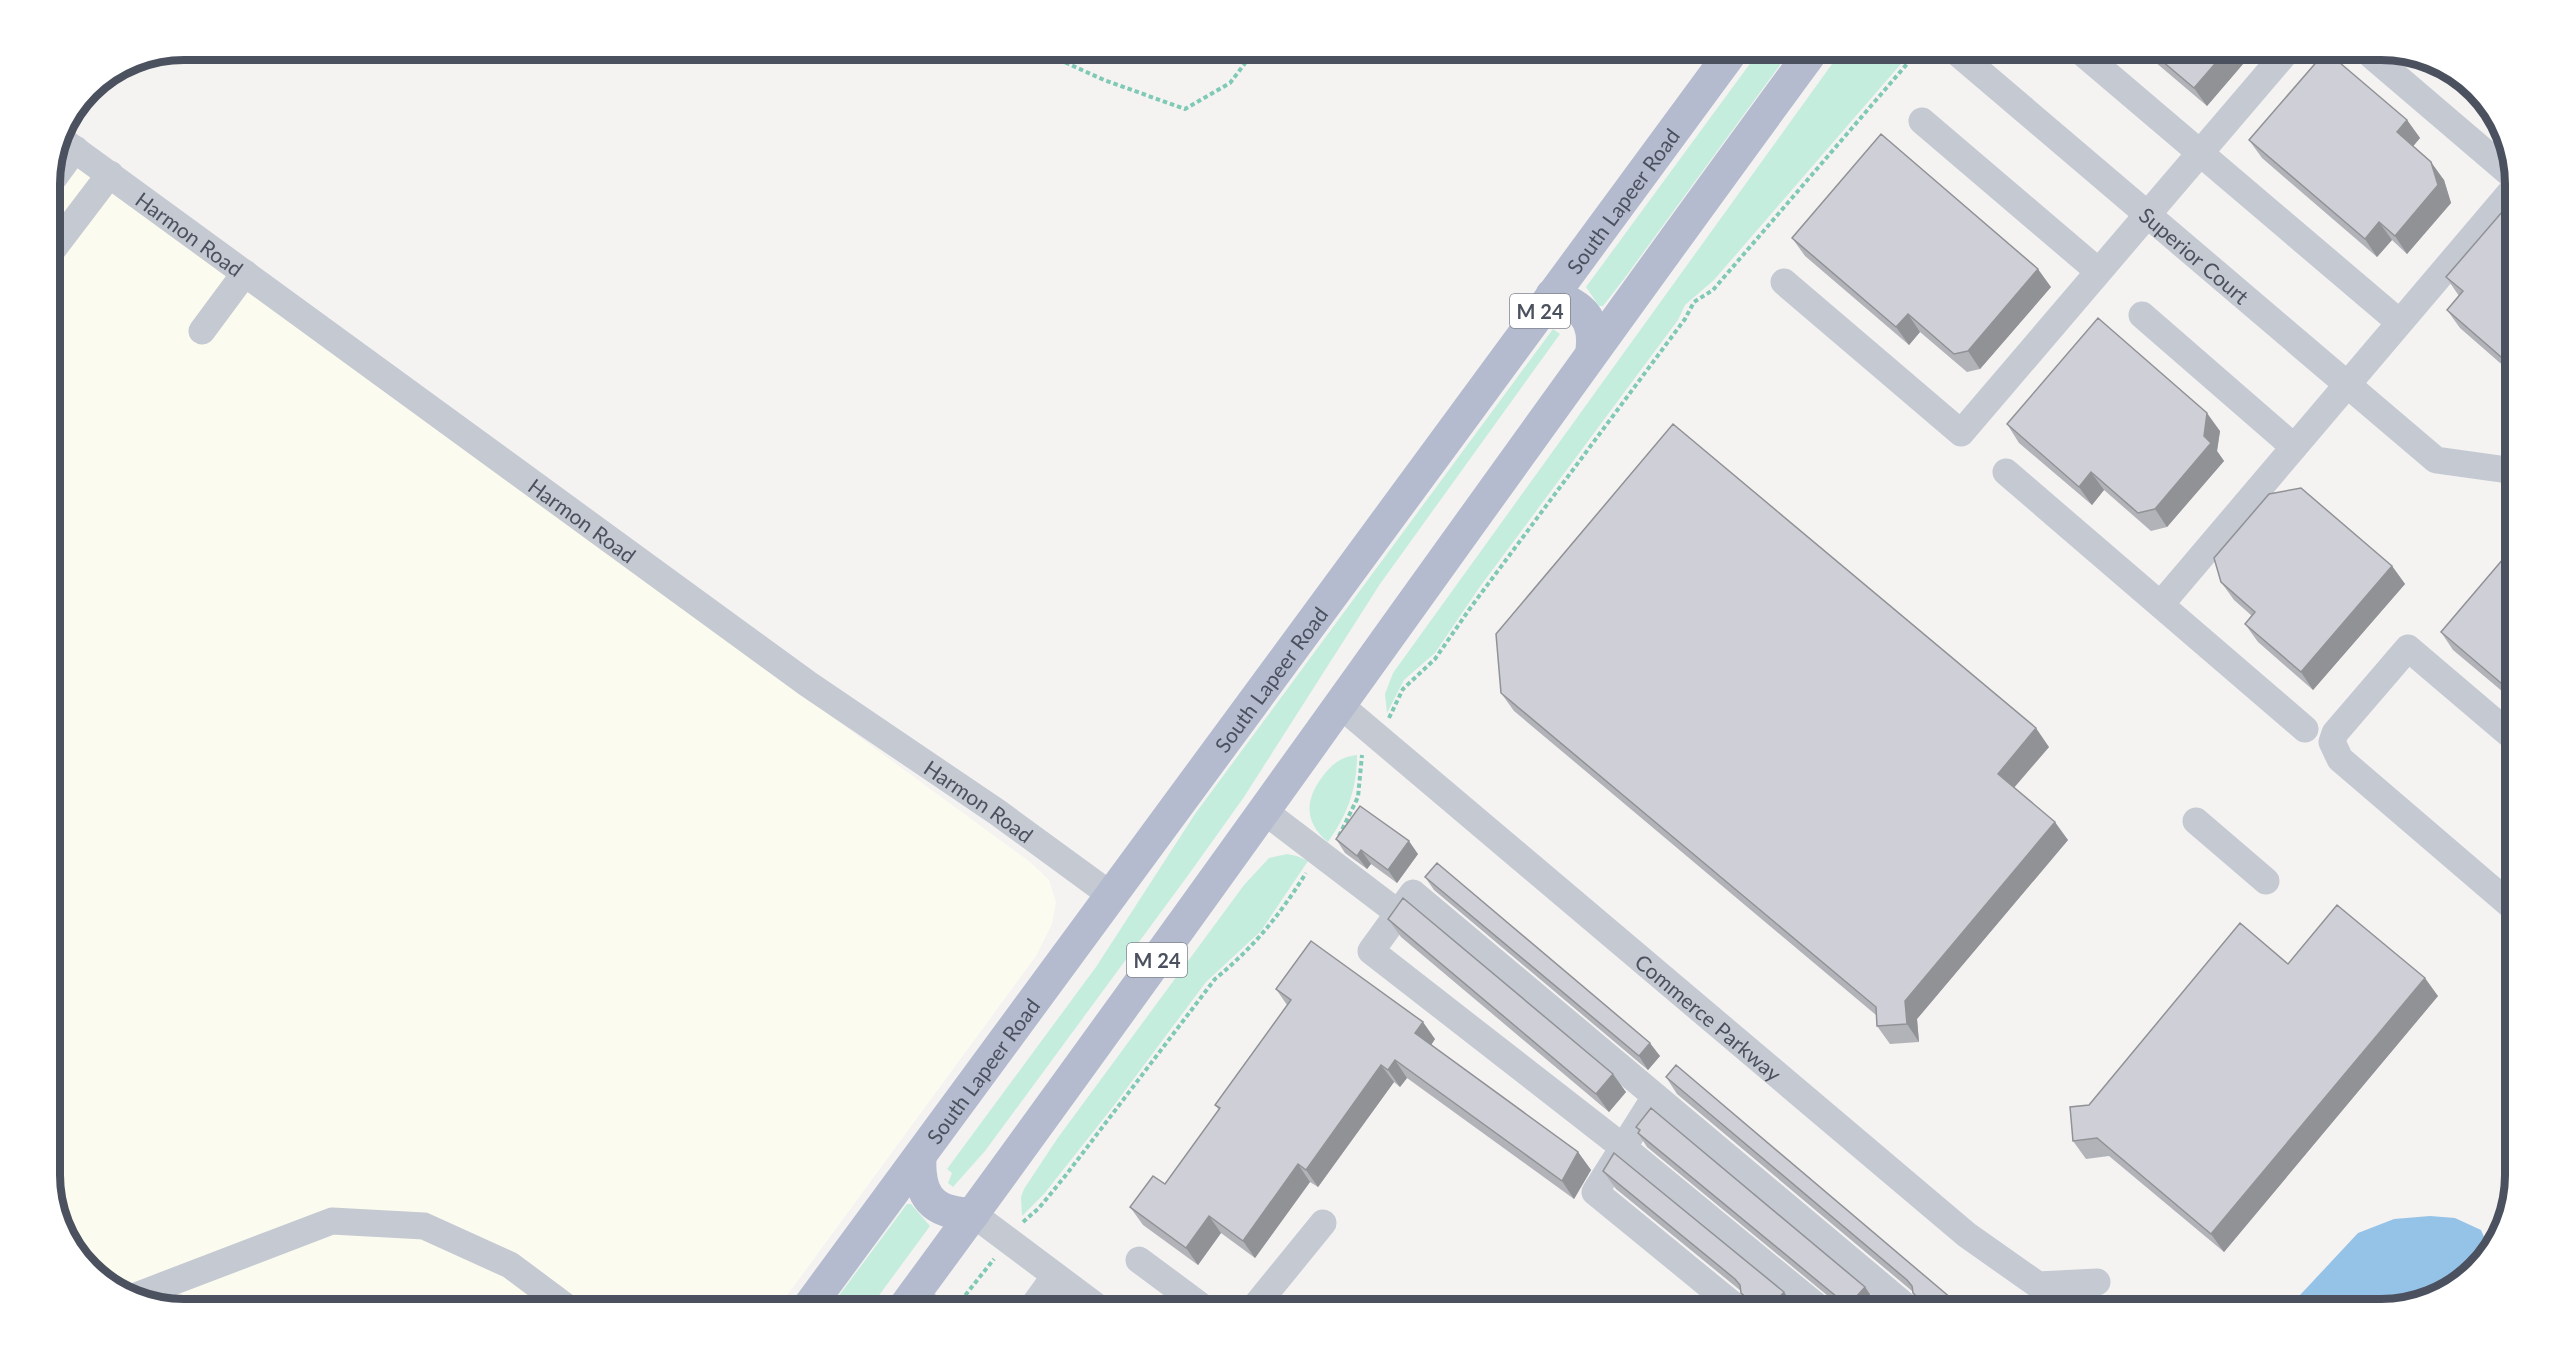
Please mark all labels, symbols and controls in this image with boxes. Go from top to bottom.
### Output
street label: South Lapeer Road [1561,123,1684,278]
street label: Harmon Road [131,186,248,281]
street label: Superior Court [2135,201,2255,309]
road number: M 24 [1510,294,1570,328]
street label: Harmon Road [524,472,641,567]
street label: South Lapeer Road [1209,602,1332,757]
street label: Harmon Road [920,754,1038,847]
road number: M 24 [1127,943,1187,977]
street label: Commerce Parkway [1631,948,1787,1086]
street label: South Lapeer Road [921,993,1044,1148]

